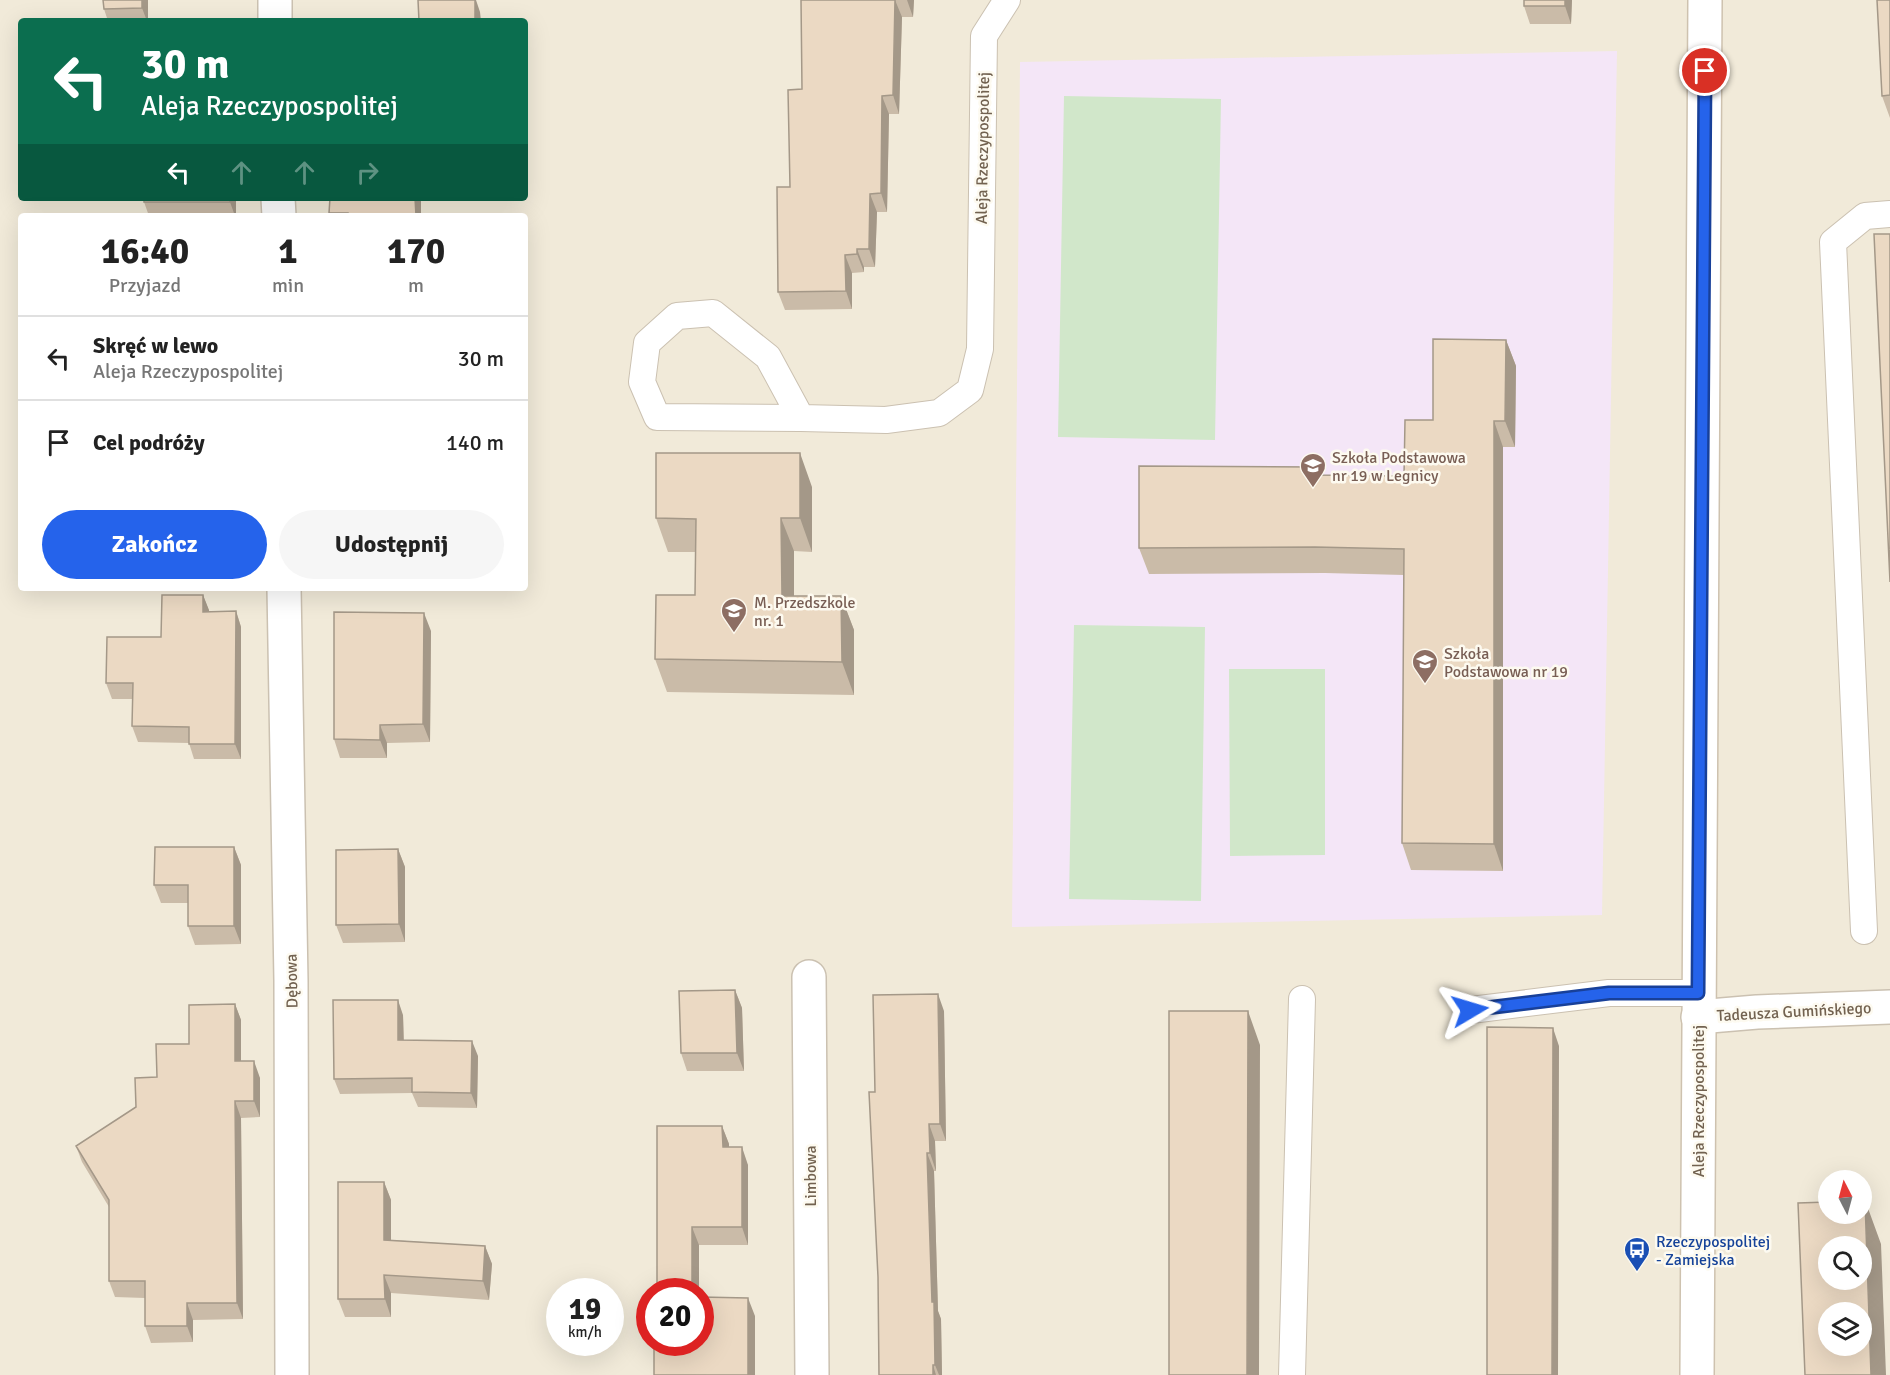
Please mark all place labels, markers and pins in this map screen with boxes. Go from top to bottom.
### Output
pin [1679,45,1730,96]
place label: Szkoła Podstawowa nr 19 w Legnicy [1332,448,1466,486]
school or university icon: Szkoła Podstawowa nr 19 w Legnicy [1298,451,1328,489]
place label: M. Przedszkole nr. 1 [754,593,856,631]
school or university icon: M. Przedszkole nr. 1 [719,596,749,634]
place label: Szkoła Podstawowa nr 19 [1444,644,1568,682]
school or university icon: Szkoła Podstawowa nr 19 [1410,647,1440,685]
place label: Rzeczypospolitej - Zamiejska [1656,1232,1770,1270]
bus stop icon: Rzeczypospolitej - Zamiejska [1622,1235,1652,1273]

